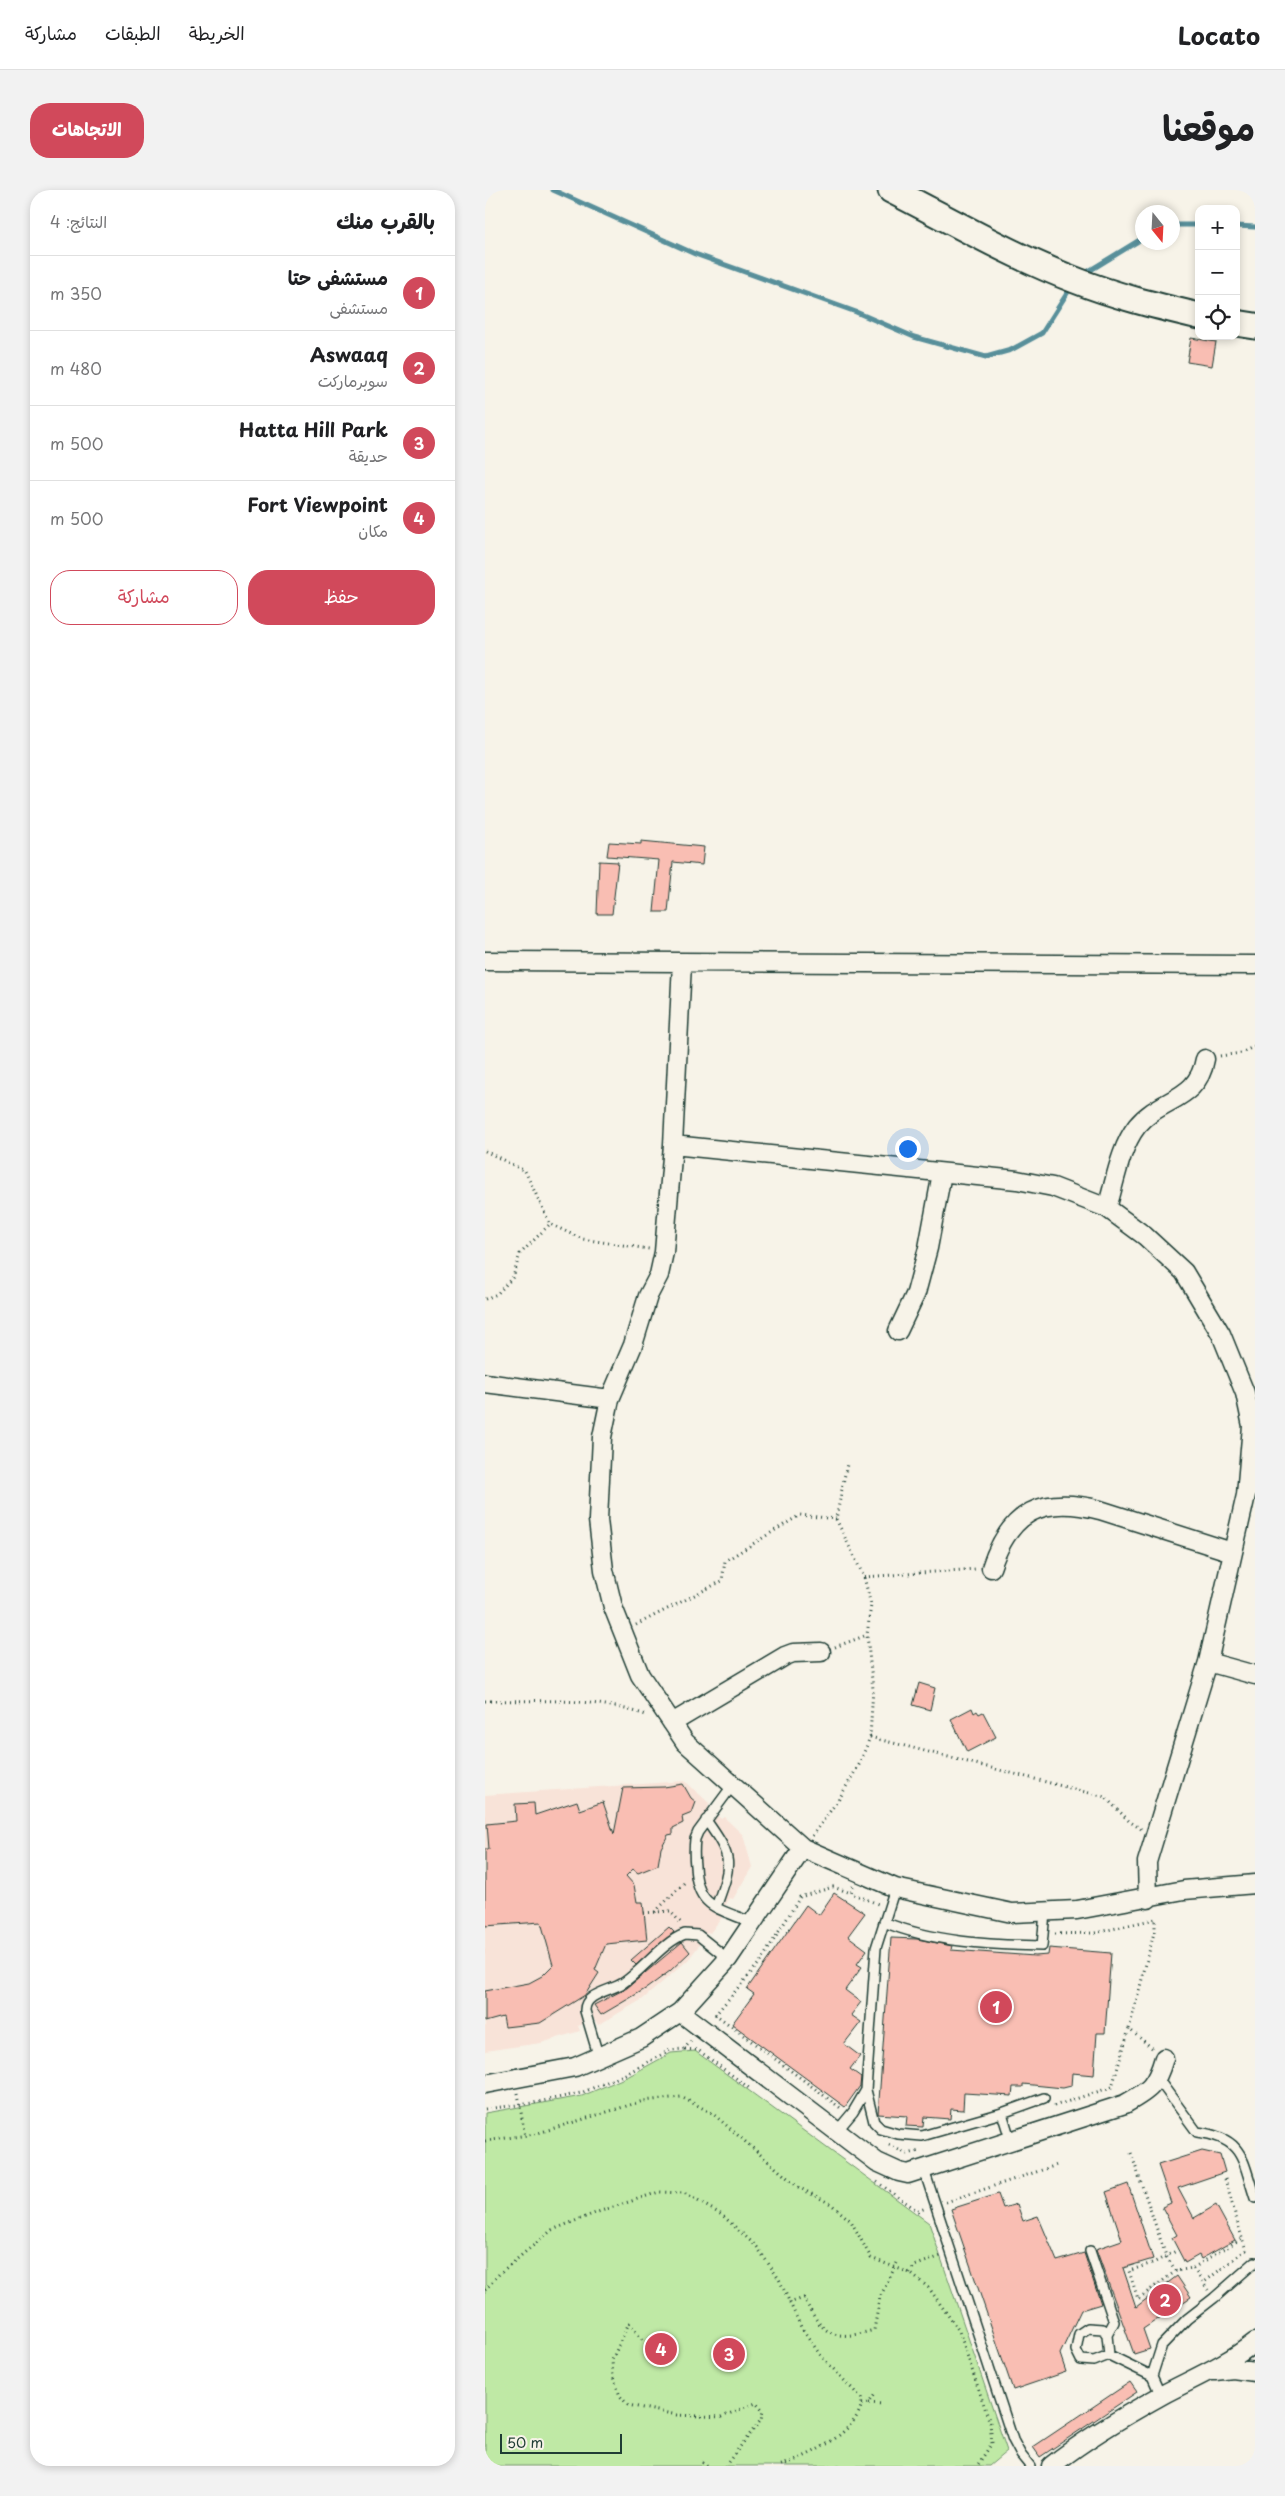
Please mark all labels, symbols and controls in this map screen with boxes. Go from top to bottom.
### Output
text: Locato [1178,17,1260,53]
text: مشاركة [25,19,77,46]
text: الطبقات [105,19,161,46]
text: الخريطة [189,19,245,46]
text: موقعنا [1162,100,1255,153]
button: الاتجاهات [30,103,144,158]
text: بالقرب منك [336,204,435,236]
north arrow [1135,205,1180,250]
map controls [1195,205,1240,340]
button: + [1195,205,1240,250]
text: النتائج: 4 [50,209,107,233]
button: − [1195,250,1240,295]
text: مستشفى حتا [288,263,388,291]
text: 350 m [50,281,102,305]
text: 1 [415,281,423,305]
text: مستشفى [329,295,388,319]
button: locate [1195,295,1240,340]
text: Aswaaq [310,340,388,368]
text: 480 m [50,356,102,380]
text: 2 [413,356,425,380]
text: سوبرماركت [318,368,388,392]
text: Hatta Hill Park [239,415,388,443]
text: 500 m [50,431,103,455]
text: 3 [414,431,424,455]
text: حديقة [349,443,388,467]
text: Fort Viewpoint [247,490,388,518]
text: 500 m [50,506,103,530]
text: 4 [414,506,424,530]
text: مكان [358,518,388,542]
button: مشاركة [50,570,238,625]
button: حفظ [248,570,435,625]
your location [895,1136,921,1162]
pin: 1 [980,1988,1012,2026]
pin: 2 [1149,2281,1181,2319]
pin: 4 [645,2330,677,2368]
pin: 3 [713,2335,745,2373]
scale bar [500,2431,623,2454]
text: 50 m [507,2432,543,2453]

